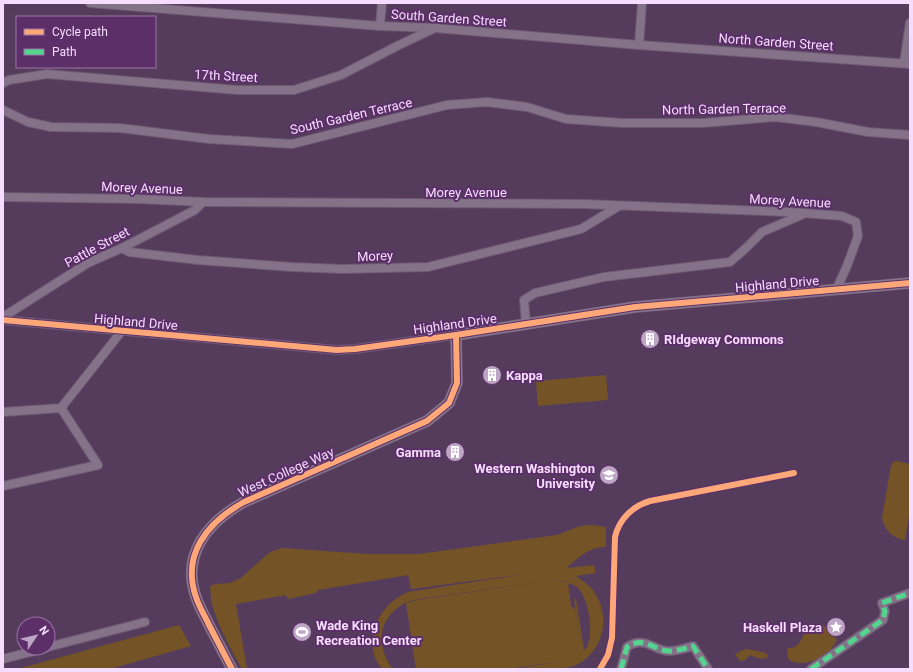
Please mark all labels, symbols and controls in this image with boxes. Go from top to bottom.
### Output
street label: South Garden Street [391,6,507,30]
legend [16,16,156,68]
text: Cycle path [52,25,108,39]
street label: North Garden Street [718,31,834,53]
text: Path [52,45,77,59]
street label: 17th Street [194,67,258,85]
street label: South Garden Terrace [288,95,414,137]
street label: North Garden Terrace [662,100,786,118]
street label: Morey Avenue [101,179,183,197]
street label: Morey Avenue [425,185,507,200]
street label: Morey Avenue [749,191,831,211]
street label: Pattle Street [62,224,132,270]
street label: Morey [357,248,393,264]
street label: Highland Drive [734,273,820,295]
street label: Highland Drive [93,311,179,333]
street label: Highland Drive [412,311,498,337]
building icon: RIdgeway Commons [639,328,661,350]
place label: RIdgeway Commons [664,332,784,347]
building icon: Kappa [481,364,503,386]
place label: Kappa [506,368,543,383]
building icon: Gamma [444,441,466,463]
street label: West College Way [236,444,336,500]
place label: Gamma [396,445,441,460]
place label: Western Washington University [474,461,595,491]
school or university icon: Western Washington University [598,464,620,486]
north arrow [16,616,56,656]
place icon: Haskell Plaza [825,616,847,638]
place label: Wade King Recreation Center [316,618,422,648]
place label: Haskell Plaza [743,620,822,635]
sports icon: Wade King Recreation Center [291,621,313,643]
text: N [36,624,51,638]

